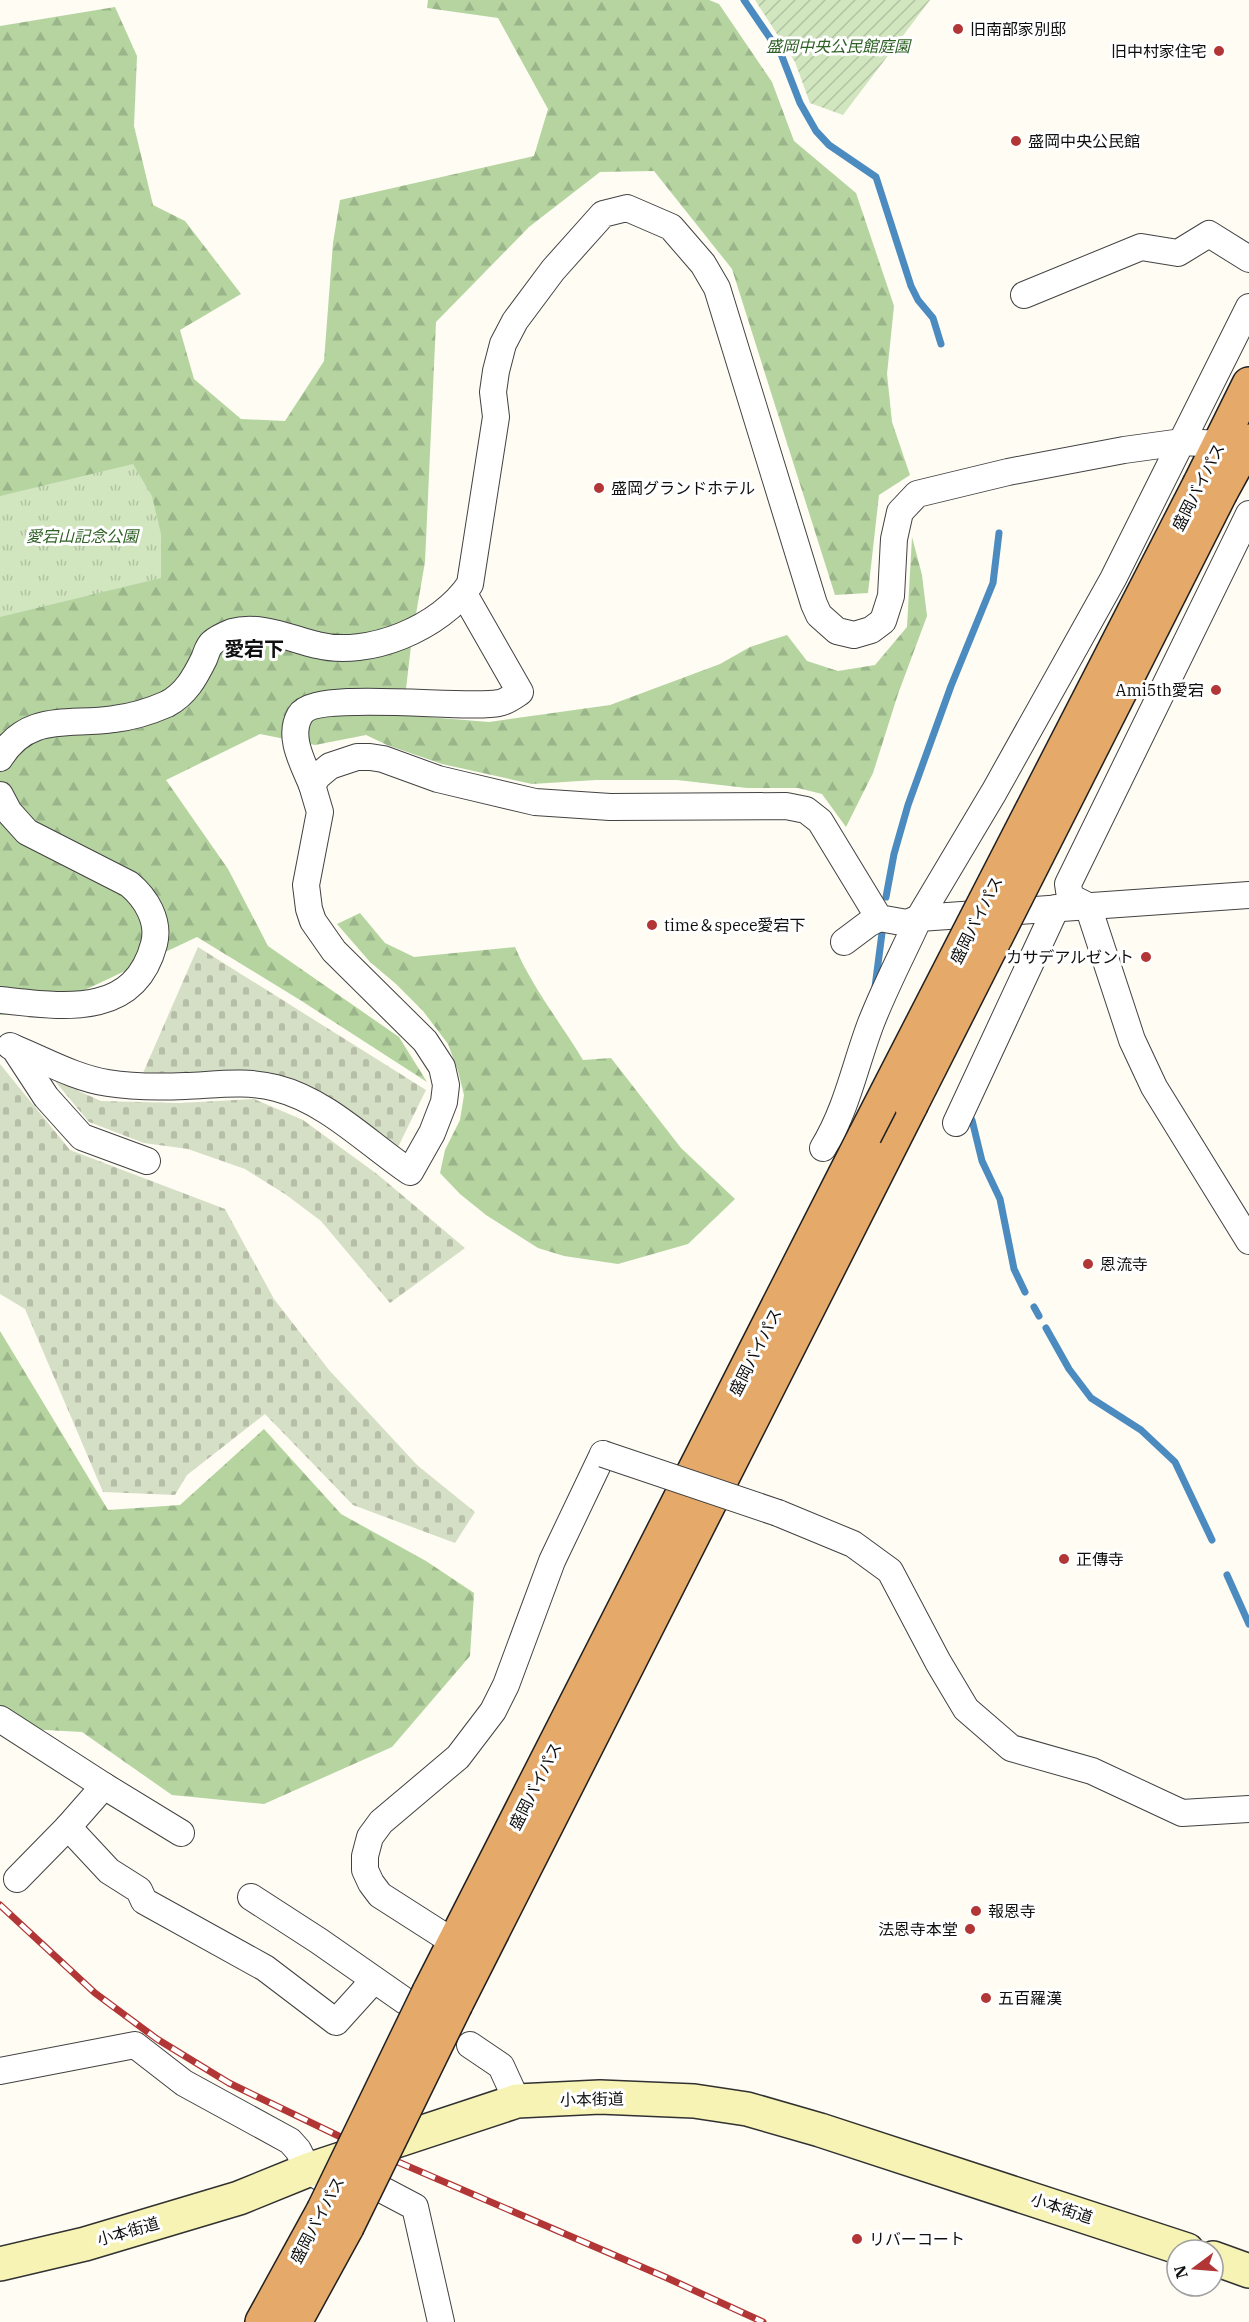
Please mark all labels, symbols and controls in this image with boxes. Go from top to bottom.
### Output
place label: 旧南部家別邸 [970,19,1066,39]
marker: 旧南部家別邸 [951,22,965,36]
park label: 盛岡中央公民館庭園 [766,36,912,56]
place label: 旧中村家住宅 [1111,41,1207,61]
marker: 旧中村家住宅 [1212,44,1226,58]
place label: 盛岡中央公民館 [1028,131,1140,151]
marker: 盛岡中央公民館 [1009,134,1023,148]
street label: 盛岡バイパス [1167,440,1229,534]
place label: 盛岡グランドホテル [611,478,755,498]
marker: 盛岡グランドホテル [592,481,606,495]
park label: 愛宕山記念公園 [26,526,140,546]
district label: 愛宕下 [224,635,284,662]
place label: Ami5th愛宕 [1116,680,1204,700]
marker: Ami5th愛宕 [1209,683,1223,697]
street label: 盛岡バイパス [945,873,1007,967]
place label: time＆spece愛宕下 [664,915,806,935]
marker: time＆spece愛宕下 [645,918,659,932]
place label: カサデアルゼント [1006,947,1134,967]
marker: カサデアルゼント [1139,950,1153,964]
place label: 恩流寺 [1100,1254,1148,1274]
marker: 恩流寺 [1081,1257,1095,1271]
street label: 盛岡バイパス [724,1305,786,1399]
place label: 正傳寺 [1076,1549,1124,1569]
marker: 正傳寺 [1057,1552,1071,1566]
street label: 盛岡バイパス [504,1739,566,1833]
place label: 報恩寺 [988,1901,1036,1921]
marker: 報恩寺 [969,1904,983,1918]
place label: 法恩寺本堂 [878,1919,958,1939]
marker: 法恩寺本堂 [963,1922,977,1936]
place label: 五百羅漢 [998,1988,1062,2008]
marker: 五百羅漢 [979,1991,993,2005]
street label: 小本街道 [560,2088,624,2110]
street label: 盛岡バイパス [286,2173,348,2267]
street label: 小本街道 [1028,2189,1096,2227]
street label: 小本街道 [94,2213,162,2249]
place label: リバーコート [869,2229,965,2249]
marker: リバーコート [850,2232,864,2246]
north arrow [1165,2238,1225,2298]
text: N [1169,2263,1192,2281]

